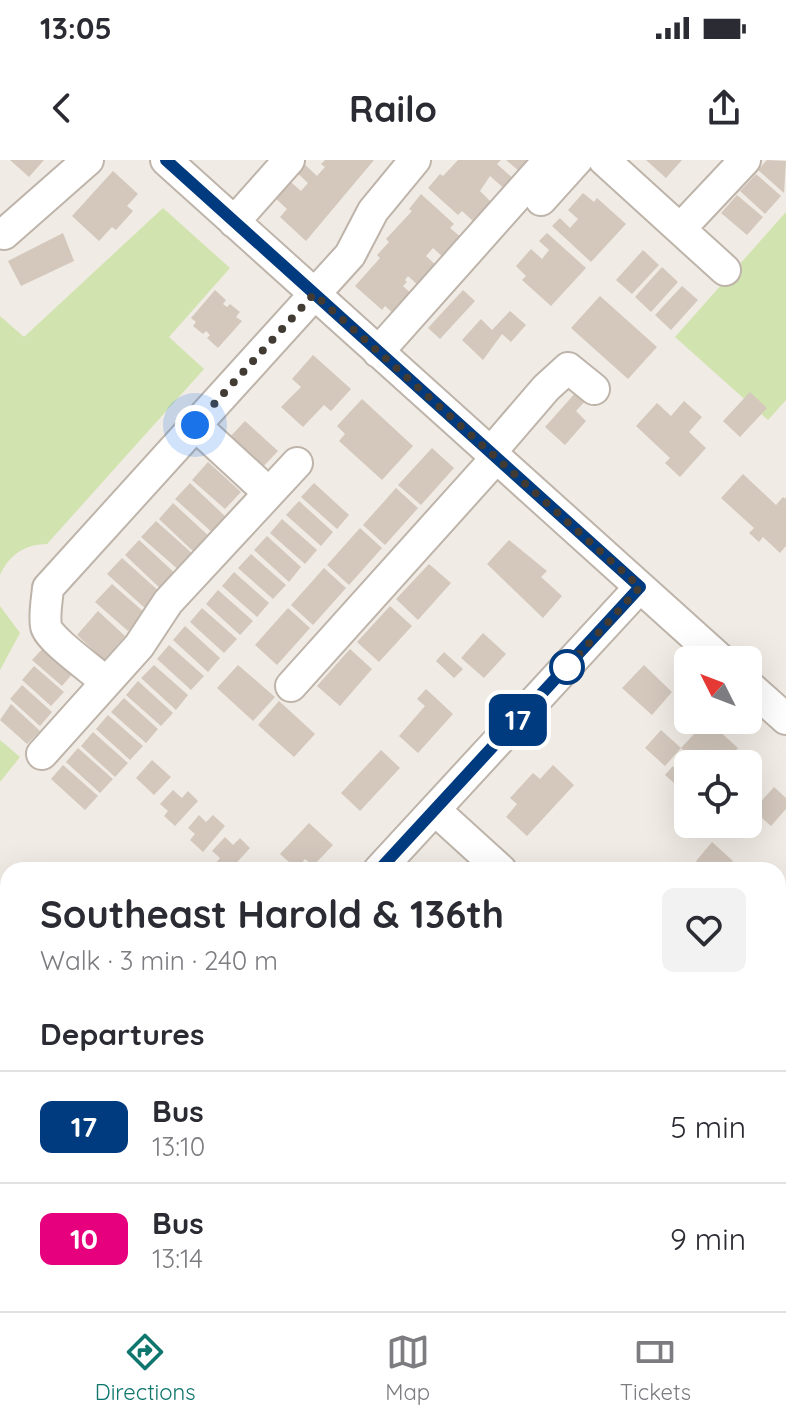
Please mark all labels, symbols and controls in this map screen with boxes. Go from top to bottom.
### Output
text: 13:05 [40,9,112,47]
icon: back [40,86,84,130]
text: Railo [349,86,437,131]
icon: share [702,86,746,130]
your location [175,405,215,445]
north arrow [674,646,762,734]
map controls [674,646,762,838]
unlabelled marker [550,650,584,684]
line badge: 17 [482,694,554,746]
text: 17 [505,702,531,737]
button: locate [674,750,762,838]
button: heart [662,888,746,972]
text: Southeast Harold & 136th [40,890,504,938]
text: Walk · 3 min · 240 m [40,944,278,977]
text: Departures [40,1015,205,1053]
text: Bus [152,1092,204,1130]
text: 5 min [670,1108,746,1146]
text: 17 [71,1109,97,1144]
text: 13:10 [152,1130,205,1163]
text: Bus [152,1204,204,1242]
text: 9 min [670,1220,746,1258]
text: 10 [70,1221,98,1256]
text: 13:14 [152,1242,203,1275]
tab: Directions [95,1330,196,1406]
tab: Map [385,1330,430,1406]
tab: Tickets [620,1330,691,1406]

